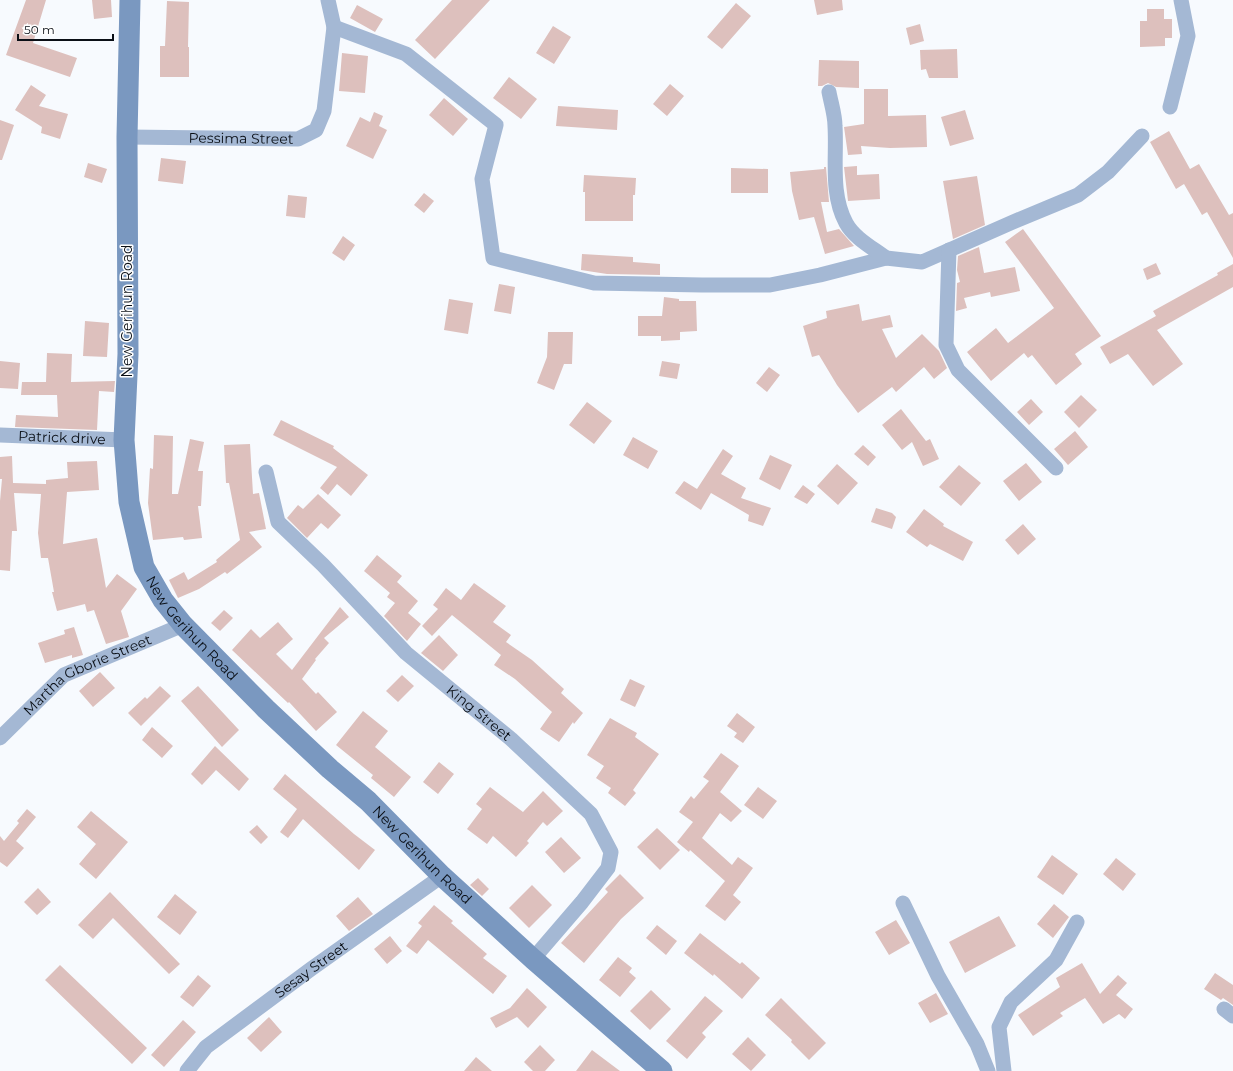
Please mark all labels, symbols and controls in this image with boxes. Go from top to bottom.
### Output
scale bar [18,16,113,42]
text: 50 m [24,22,55,37]
street label: Pessima Street [188,129,294,148]
street label: New Gerihun Road [118,245,136,377]
street label: Patrick drive [18,427,106,448]
street label: New Gerihun Road [142,572,242,684]
street label: Martha Gborie Street [20,630,154,719]
street label: King Street [443,681,515,745]
street label: New Gerihun Road [369,802,476,908]
street label: Sesay Street [271,937,351,1002]

